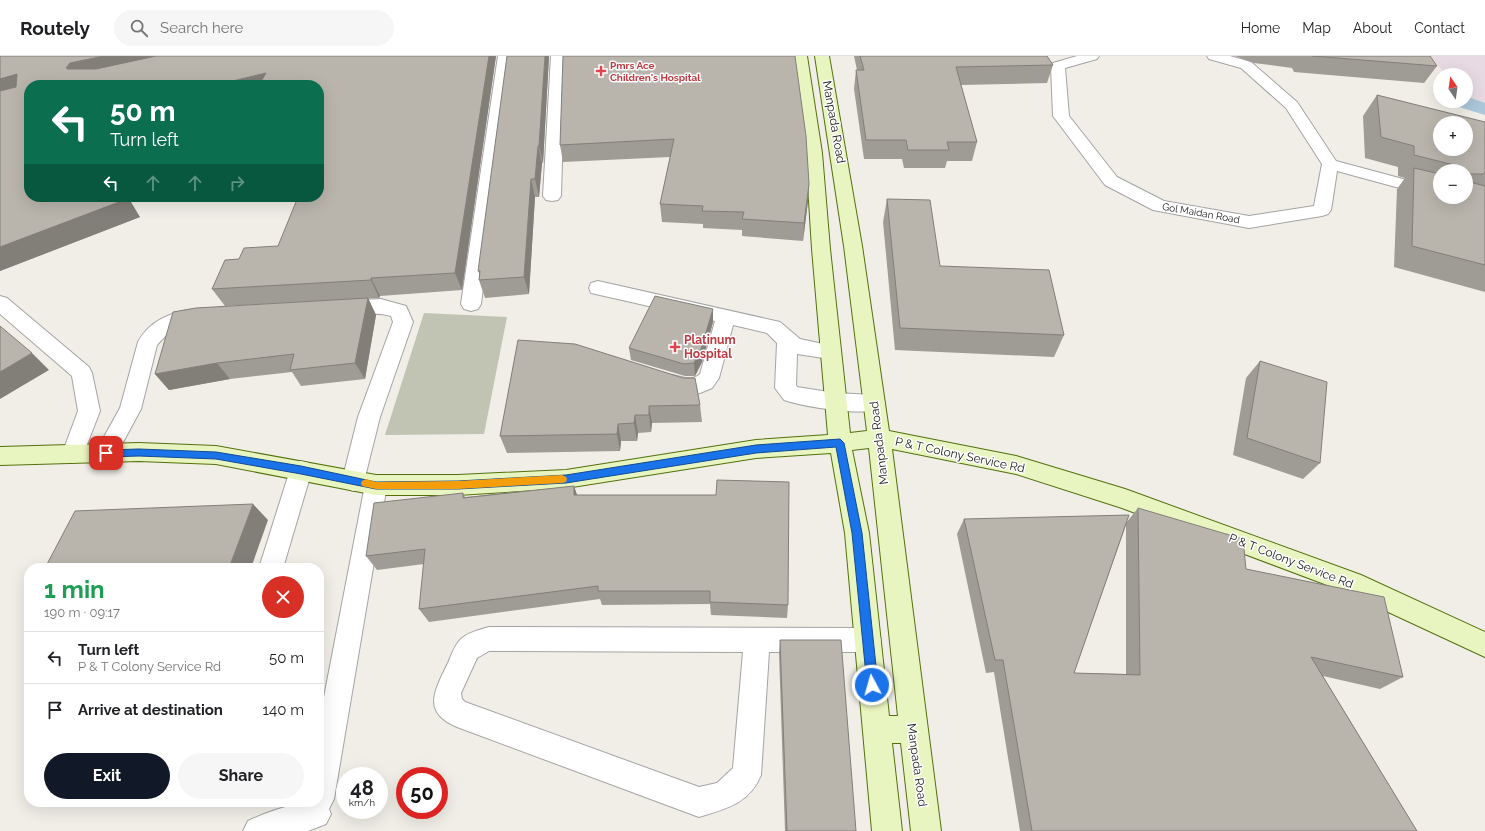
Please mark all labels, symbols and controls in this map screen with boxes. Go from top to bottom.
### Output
search box [114,10,394,46]
text: Routely [20,17,90,39]
icon: search [128,17,150,39]
text: Search here [160,19,243,37]
text: Home [1241,20,1280,36]
text: Map [1302,20,1331,36]
text: About [1353,20,1392,36]
text: Contact [1414,20,1465,36]
place label: Pmrs Ace Children's Hospital [610,60,701,83]
marker: Pmrs Ace Children's Hospital [595,65,607,77]
north arrow [1433,68,1473,108]
map controls [1433,68,1473,204]
street label: Manpada Road [820,80,848,164]
text: 50 m [110,95,176,128]
icon: left [44,96,96,148]
button: + [1433,116,1473,156]
text: Turn left [110,129,179,150]
button: − [1433,164,1473,204]
icon: left [100,172,122,194]
icon: ahead [142,172,164,194]
icon: ahead [184,172,206,194]
icon: right [226,172,248,194]
street label: Gol Maidan Road [1161,201,1241,225]
place label: Platinum Hospital [684,333,736,361]
marker: Platinum Hospital [669,341,681,353]
street label: Manpada Road [867,401,891,485]
street label: P & T Colony Service Rd [894,434,1026,476]
pin [89,436,123,470]
icon: arrive [95,442,117,464]
street label: P & T Colony Service Rd [1227,531,1355,591]
text: 1 min [44,575,105,604]
button: close [262,576,304,618]
text: 190 m · 09:17 [44,605,120,620]
text: Turn left [78,641,139,659]
icon: left [44,647,66,669]
text: 50 m [269,649,304,667]
text: P & T Colony Service Rd [78,659,221,674]
position arrow [851,664,893,706]
icon: arrive [44,699,66,721]
text: Arrive at destination [78,701,223,719]
text: 140 m [263,701,304,719]
street label: Manpada Road [904,723,930,807]
button: Exit [44,753,170,799]
button: Share [178,753,304,799]
speed limit sign: 50 [396,767,448,819]
text: 48 [350,776,374,800]
text: km/h [349,797,375,808]

